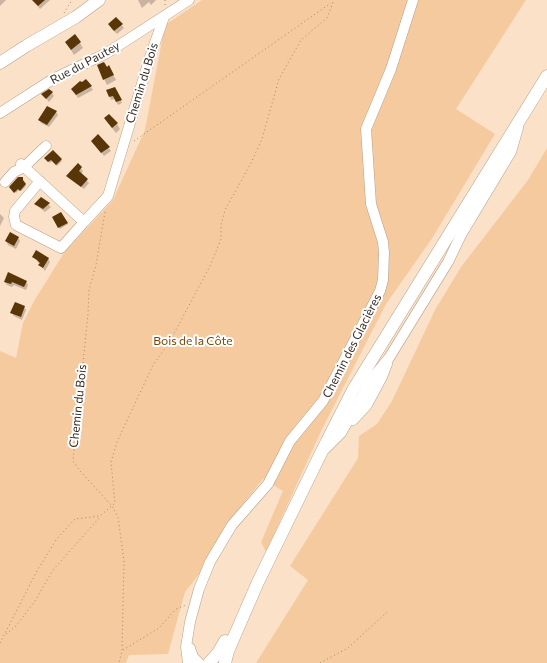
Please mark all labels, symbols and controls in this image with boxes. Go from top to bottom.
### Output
street label: Rue du Pautey [48,39,122,87]
street label: Chemin du Bois [123,41,161,125]
street label: Chemin des Glacières [319,291,385,401]
park label: Bois de la Côte [153,334,233,348]
street label: Chemin du Bois [66,364,90,448]

